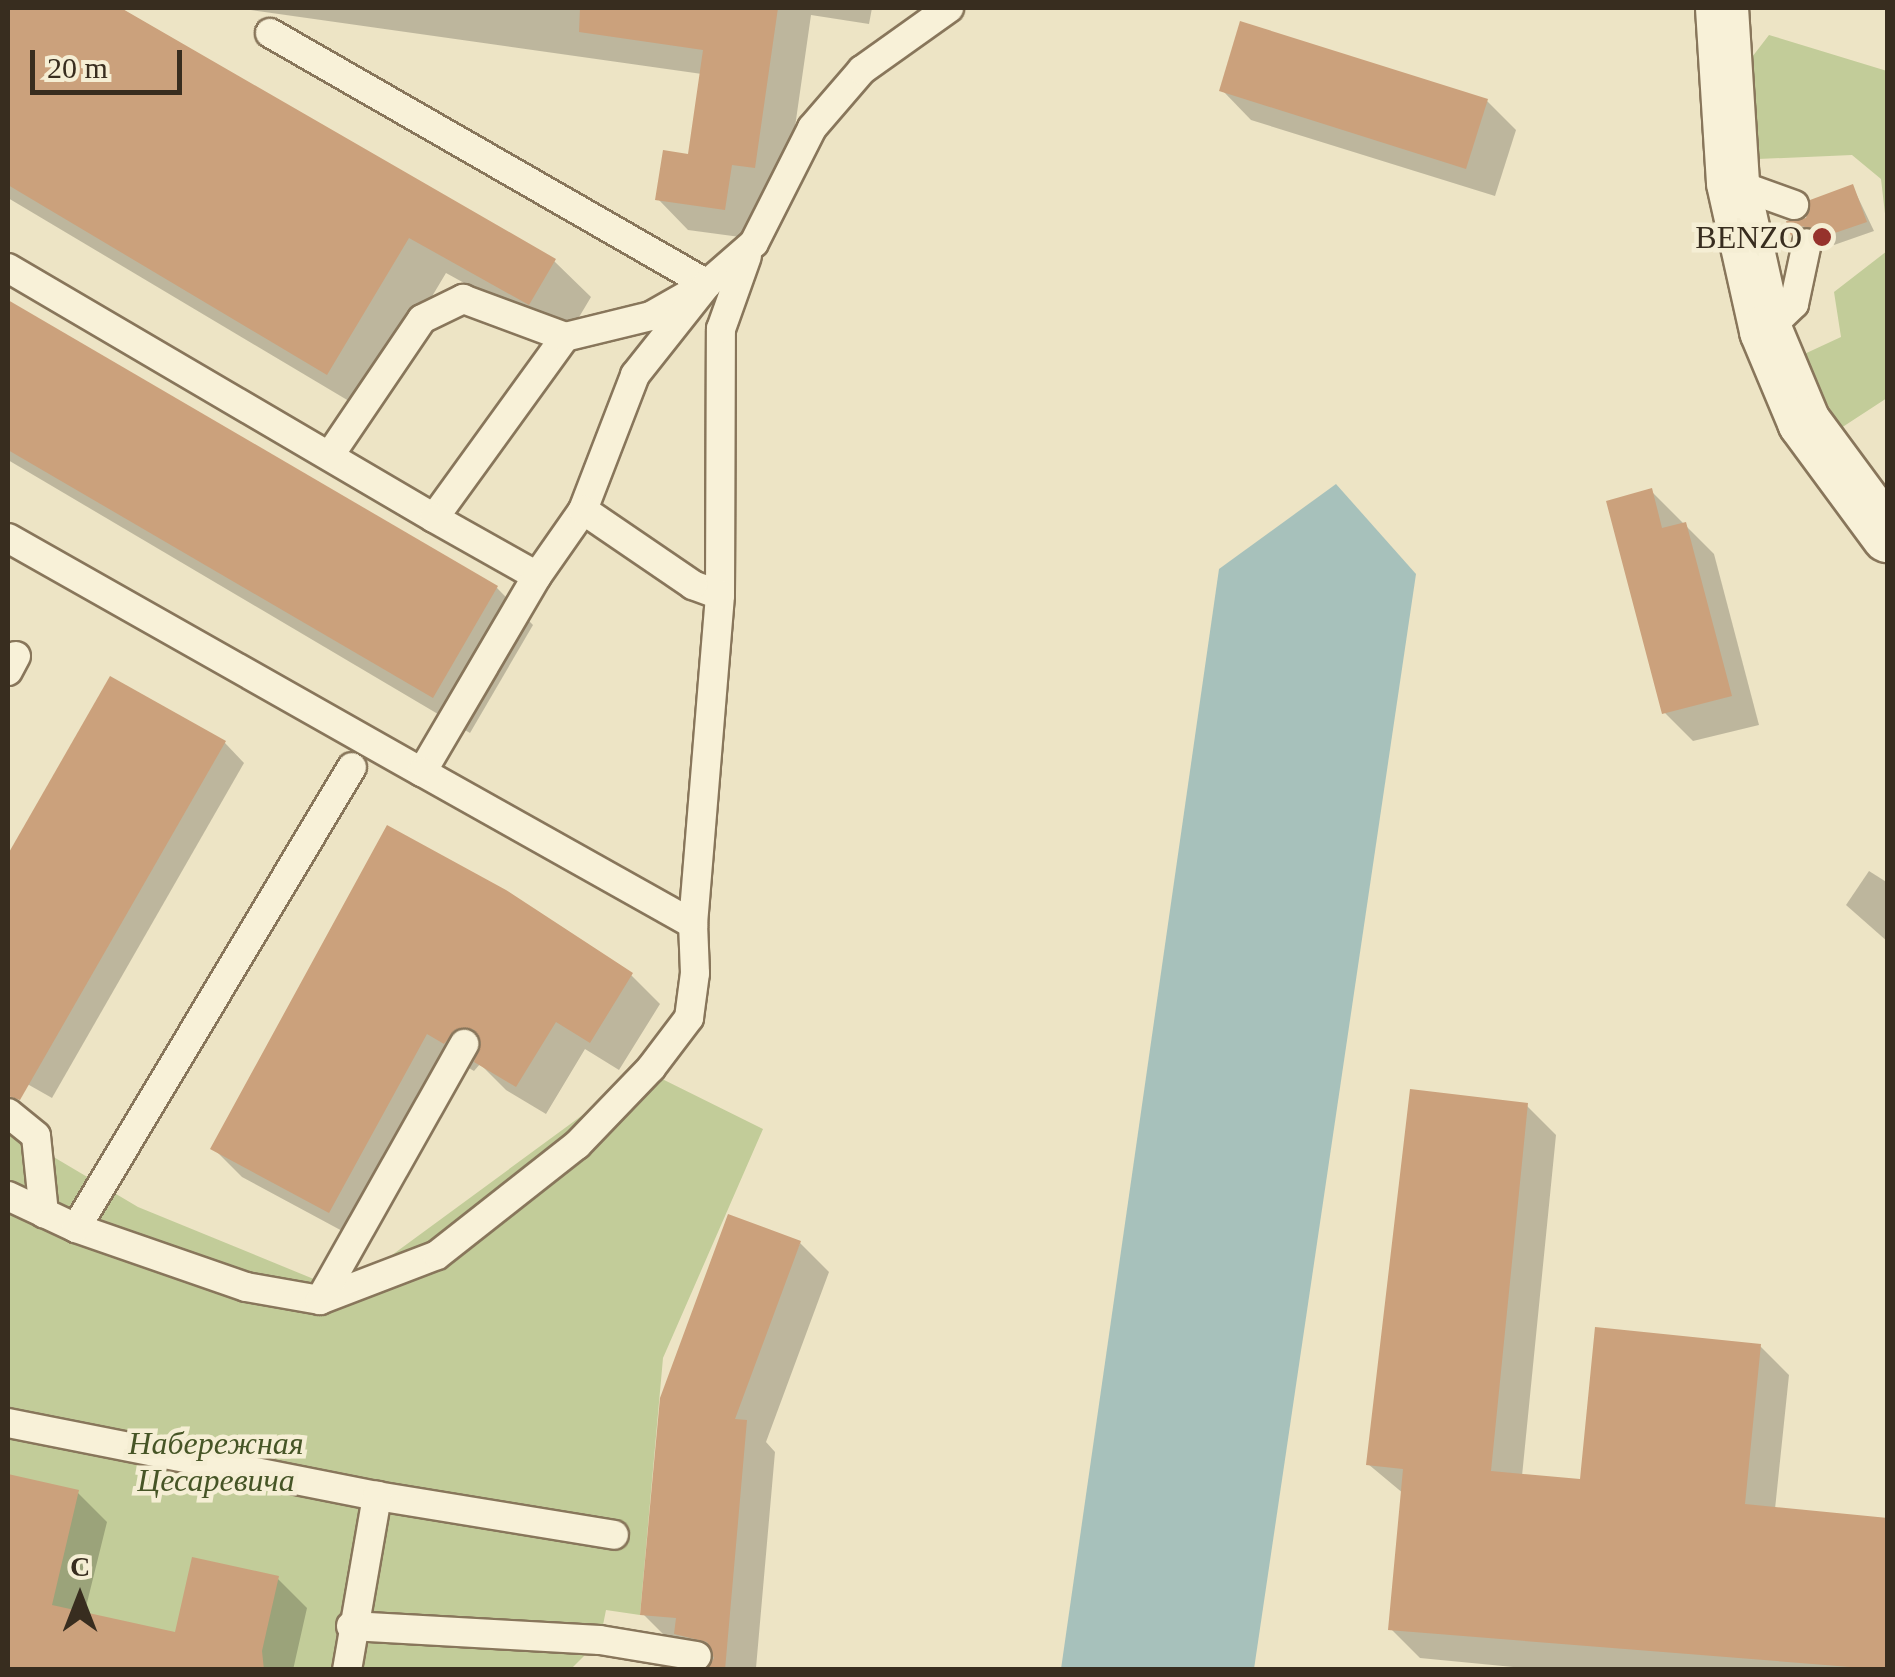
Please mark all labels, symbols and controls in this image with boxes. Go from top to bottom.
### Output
scale bar [35,30,188,92]
text: 20 m [47,51,108,84]
place label: BENZO [1695,218,1802,256]
marker: BENZO [1811,226,1833,248]
park label: Набережная Цесаревича [128,1425,304,1500]
north arrow [30,1547,130,1647]
text: С [70,1551,90,1582]

